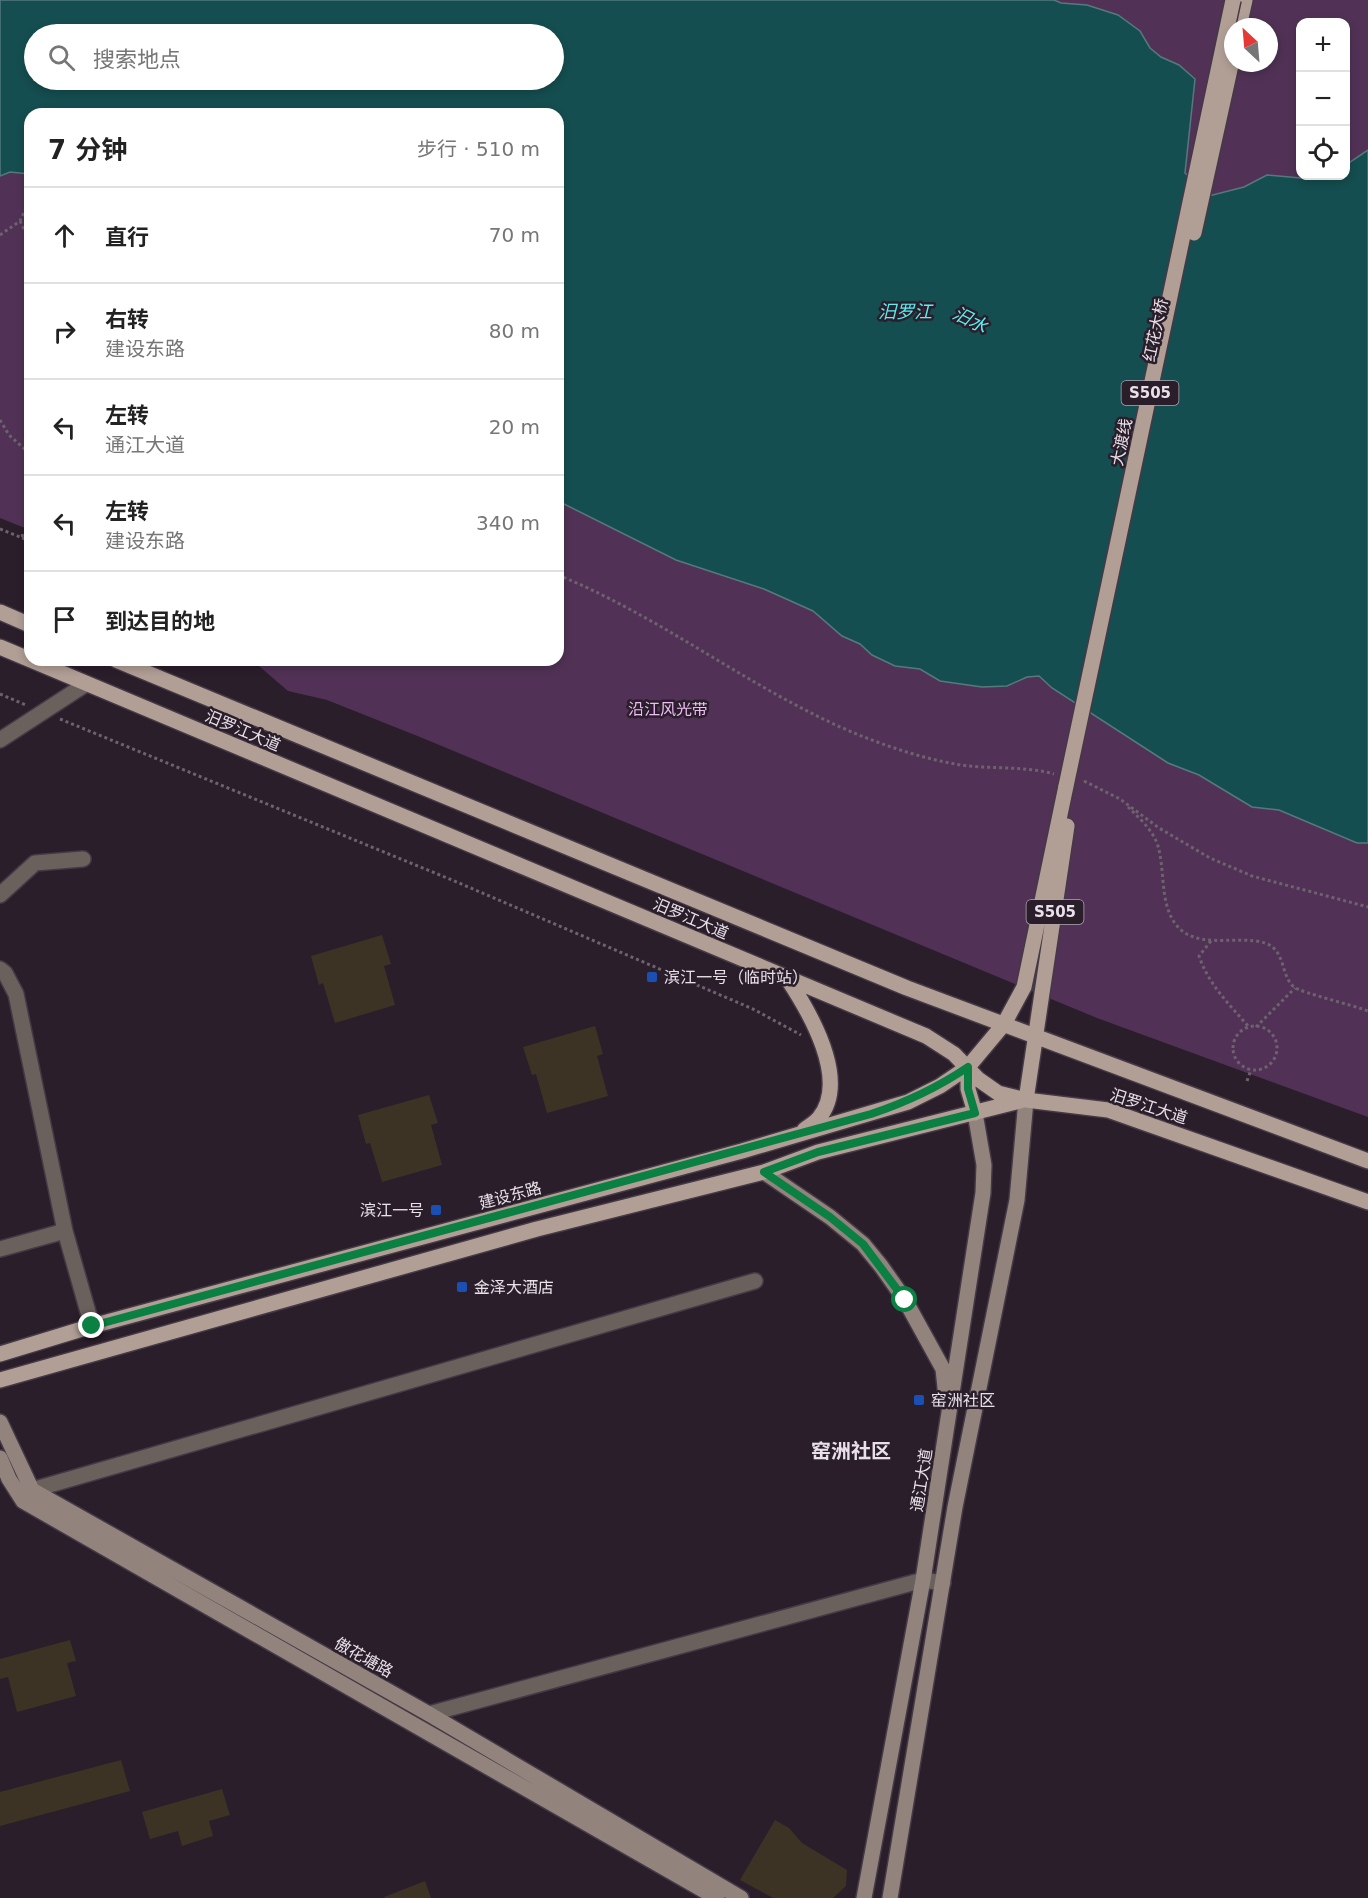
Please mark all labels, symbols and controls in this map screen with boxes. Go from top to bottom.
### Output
north arrow [1224,18,1278,72]
map controls [1296,18,1350,180]
button: + [1296,18,1350,72]
search box [24,24,564,90]
icon: search [45,41,78,74]
text: 搜索地点 [93,47,181,72]
button: − [1296,72,1350,126]
button: locate [1296,126,1350,180]
text: 7 分钟 [48,135,127,165]
text: 步行 · 510 m [417,137,540,161]
icon: ahead [48,219,81,252]
text: 70 m [489,223,540,247]
text: 直行 [105,225,149,250]
street label: 红花大桥 [1140,297,1171,363]
water label: 汨罗江 [878,301,934,322]
water label: 汨水 [949,302,992,337]
text: 右转 [105,307,149,332]
icon: right [48,315,81,348]
text: 80 m [489,319,540,343]
text: 建设东路 [105,337,185,361]
road number: S505 [1122,381,1178,405]
text: 左转 [105,403,149,428]
icon: left [48,411,81,444]
text: 20 m [489,415,540,439]
street label: 大渡线 [1107,417,1136,468]
text: 通江大道 [105,433,185,457]
text: 左转 [105,499,149,524]
icon: left [48,507,81,540]
text: 340 m [476,511,540,535]
text: 建设东路 [105,529,185,553]
icon: arrive [48,603,81,636]
text: 到达目的地 [105,609,215,634]
park label: 沿江风光带 [628,700,708,719]
street label: 汨罗江大道 [202,706,283,755]
street label: 汨罗江大道 [650,894,731,943]
road number: S505 [1026,900,1084,924]
place label: 滨江一号（临时站） [664,968,808,987]
marker: 滨江一号（临时站） [645,970,659,984]
street label: 汨罗江大道 [1108,1085,1190,1128]
street label: 建设东路 [477,1178,544,1213]
place label: 滨江一号 [360,1201,424,1220]
marker: 滨江一号 [429,1203,443,1217]
place label: 金泽大酒店 [474,1278,554,1297]
marker: 金泽大酒店 [455,1280,469,1294]
route start [891,1286,917,1312]
route end [78,1312,104,1338]
place label: 窑洲社区 [931,1391,995,1410]
marker: 窑洲社区 [912,1393,926,1407]
district label: 窑洲社区 [811,1439,891,1463]
street label: 通江大道 [907,1447,936,1513]
street label: 傲花塘路 [331,1634,396,1681]

